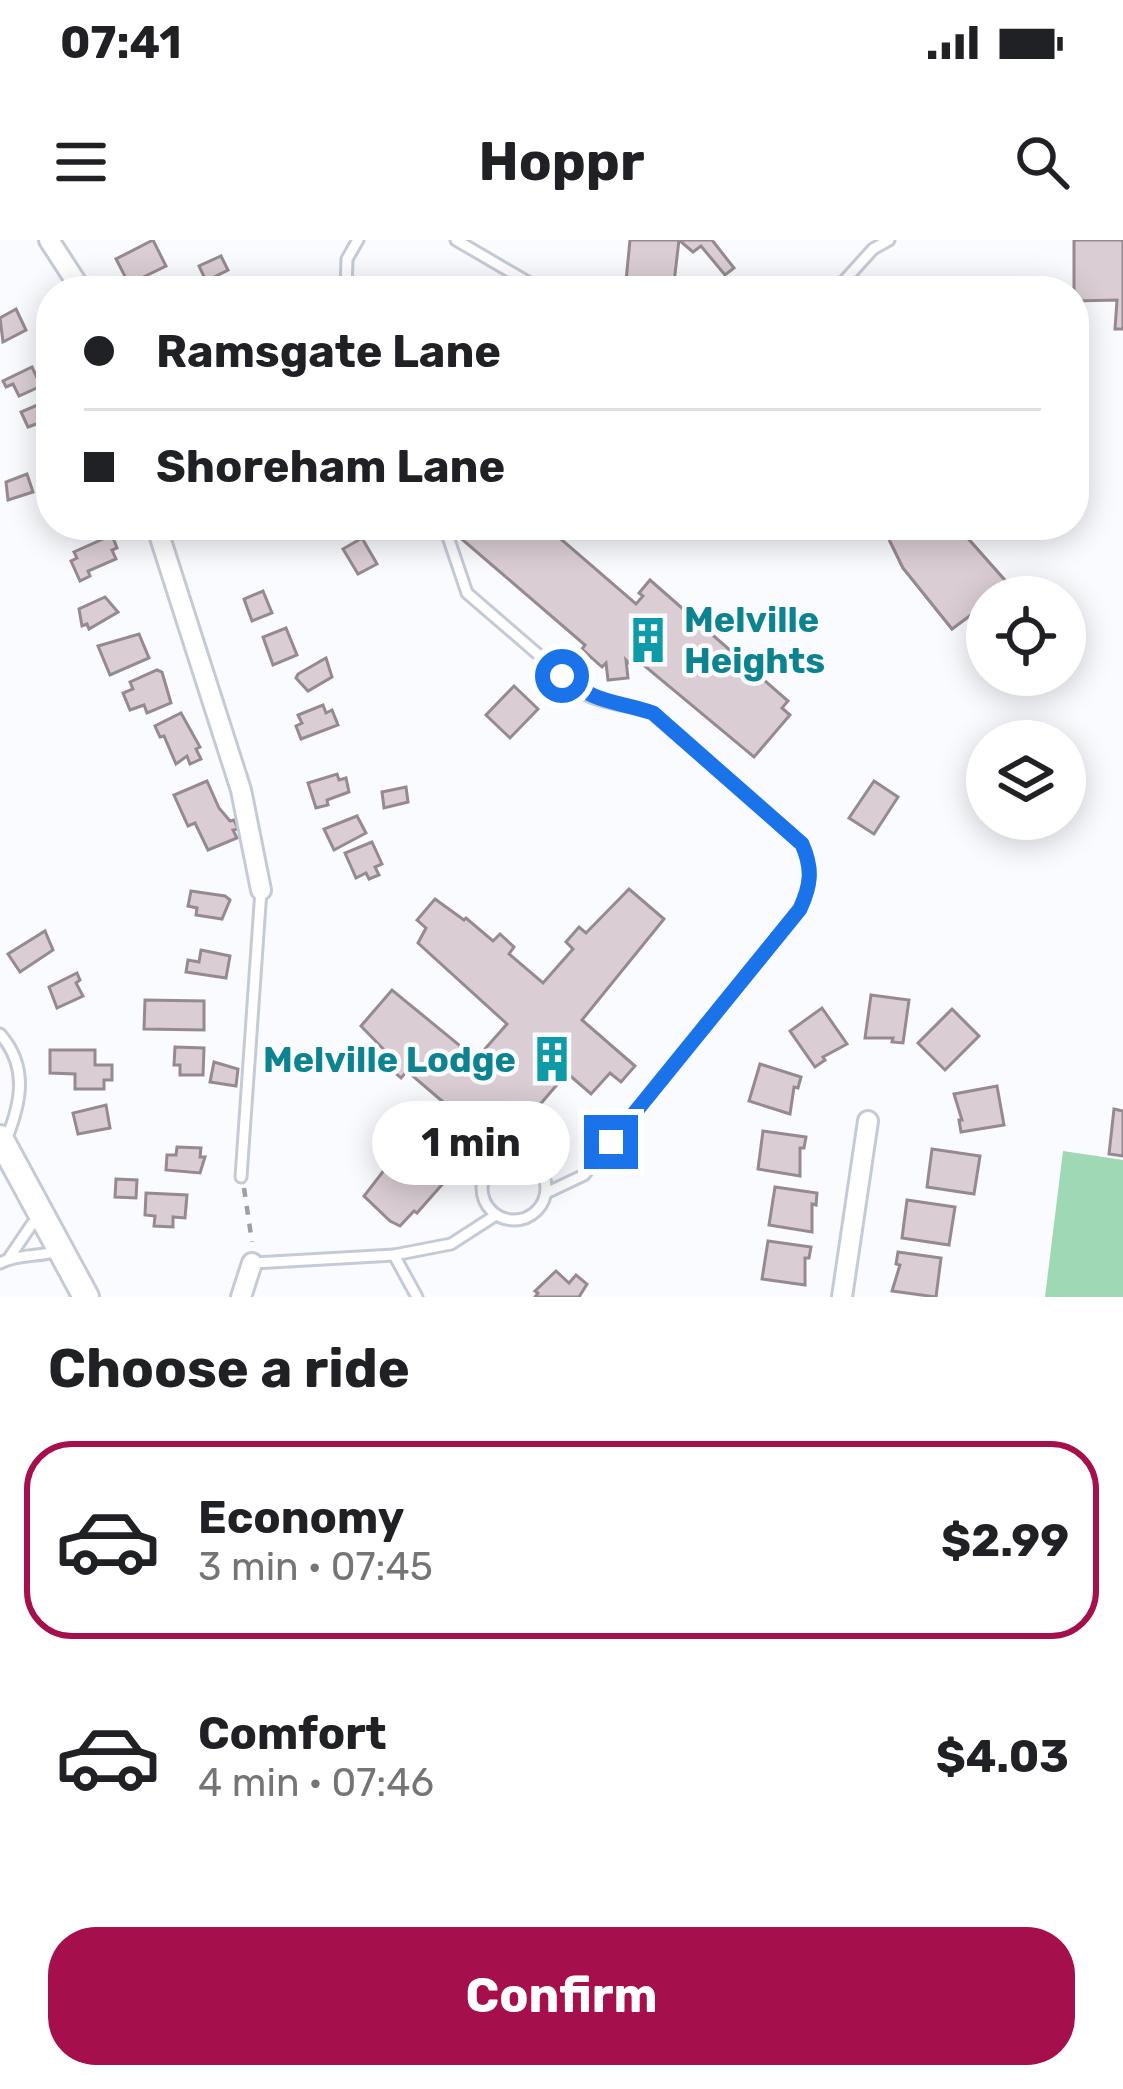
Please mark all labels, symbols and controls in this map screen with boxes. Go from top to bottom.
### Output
text: 07:41 [60,16,182,69]
icon: menu [48,129,114,195]
icon: search [1009,129,1075,195]
text: Hoppr [479,130,644,194]
text: Ramsgate Lane [156,325,501,378]
text: Shoreham Lane [156,440,505,493]
map controls [966,576,1086,840]
button: locate [966,576,1086,696]
place label: Melville Heights [684,598,825,682]
building icon: Melville Heights [623,615,673,665]
route start [535,649,589,703]
button: layers [966,720,1086,840]
building icon: Melville Lodge [527,1034,577,1084]
place label: Melville Lodge [263,1038,516,1081]
callout: 1 min [371,1100,569,1184]
route end [584,1115,638,1169]
text: 1 min [421,1120,521,1166]
text: Choose a ride [48,1337,410,1401]
icon: car [54,1486,162,1594]
text: Economy [198,1491,404,1544]
text: $2.99 [941,1514,1069,1567]
text: 3 min · 07:45 [198,1544,433,1590]
icon: car [54,1702,162,1810]
text: Comfort [198,1707,387,1760]
text: $4.03 [936,1730,1069,1783]
text: 4 min · 07:46 [198,1760,434,1806]
button: Confirm [48,1927,1075,2065]

